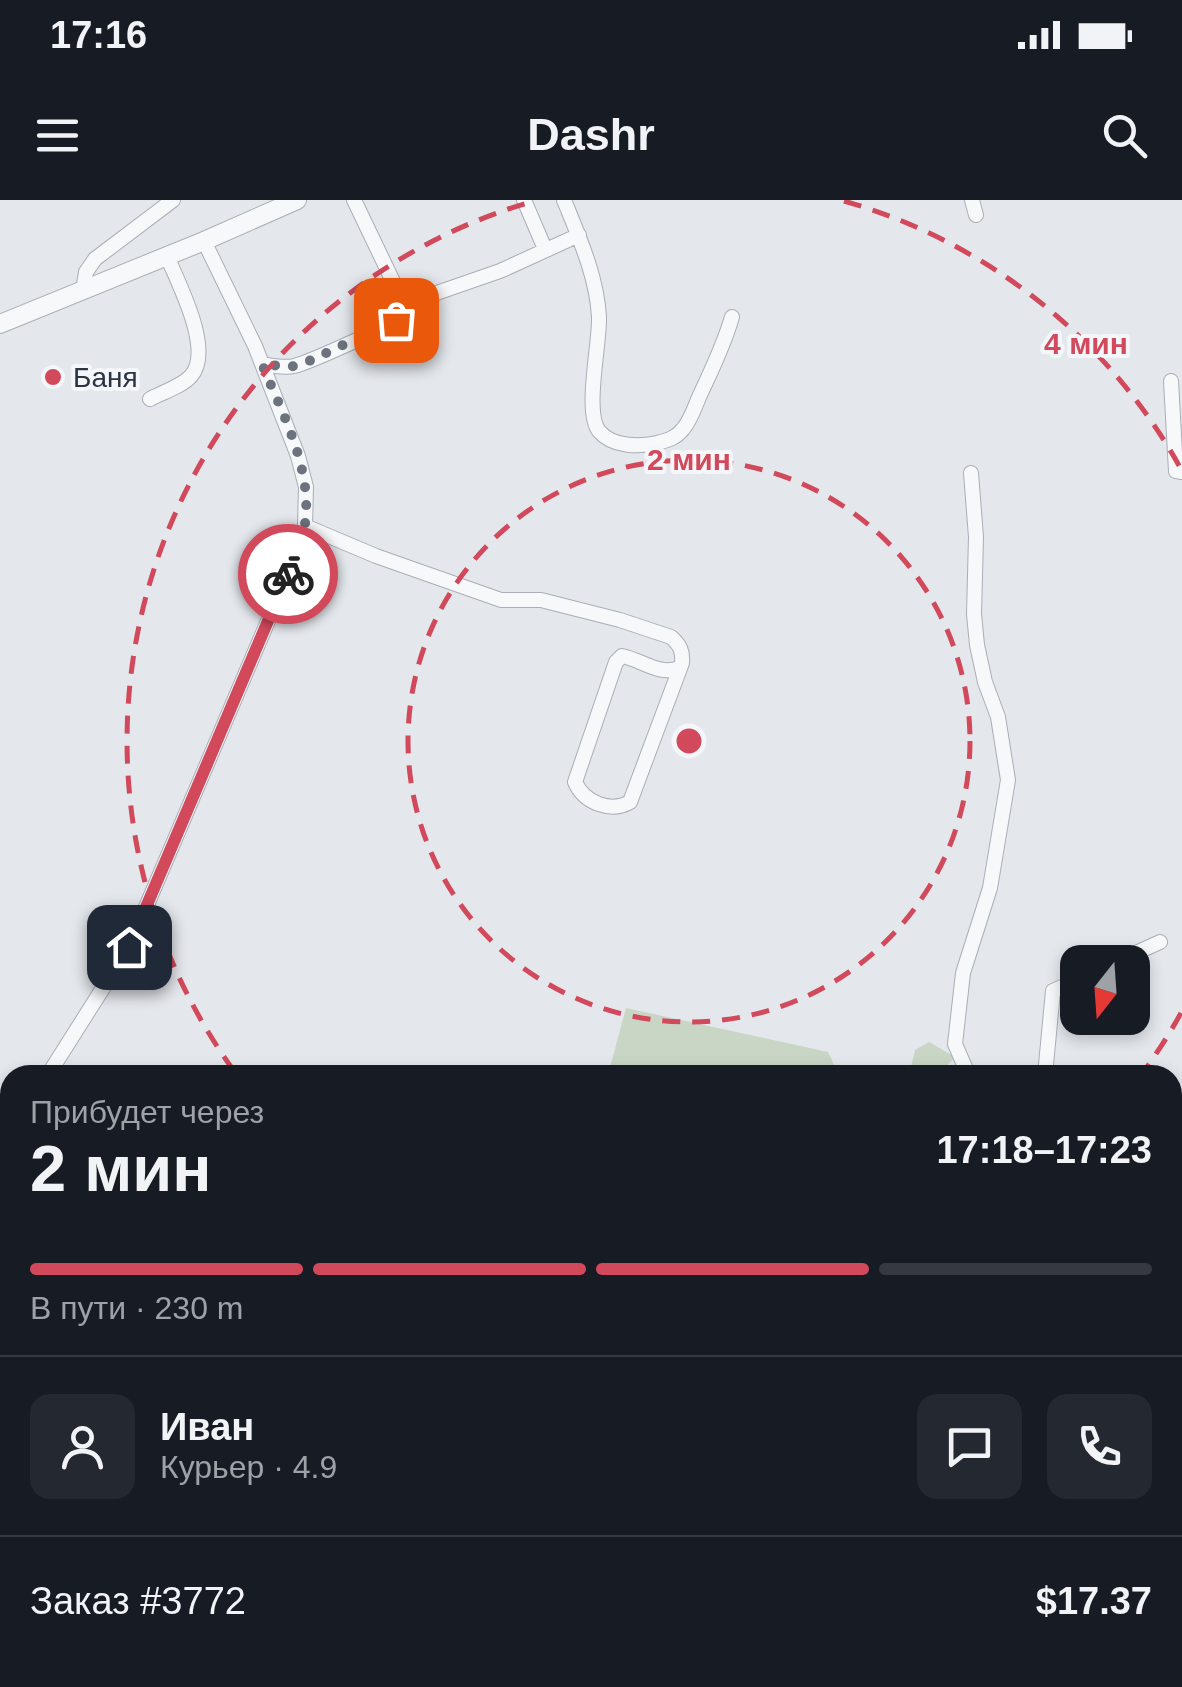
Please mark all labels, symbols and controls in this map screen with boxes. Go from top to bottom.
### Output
text: 17:16 [50,14,147,56]
icon: menu [30,108,85,163]
icon: search [1097,108,1152,163]
text: Dashr [527,109,655,160]
pin [354,278,439,363]
icon: bag [369,293,424,348]
text: 4 мин [1044,327,1128,360]
place label: Баня [73,362,138,393]
marker: Баня [42,366,64,388]
text: 2 мин [647,443,731,476]
courier [238,524,338,624]
icon: bike [261,547,316,602]
centre of rings [671,723,707,759]
pin [87,905,172,990]
icon: home [102,920,157,975]
north arrow [1060,945,1150,1035]
map controls [1060,945,1150,1035]
text: Прибудет через [30,1094,264,1130]
text: 17:18–17:23 [936,1129,1152,1171]
text: 2 мин [30,1132,212,1205]
text: В пути · 230 m [30,1290,243,1326]
button: person [30,1394,135,1499]
button: chat [917,1394,1022,1499]
button: phone [1047,1394,1152,1499]
text: Иван [160,1406,254,1448]
text: Курьер · 4.9 [160,1449,337,1485]
text: Заказ #3772 [30,1580,246,1622]
text: $17.37 [1036,1580,1152,1622]

